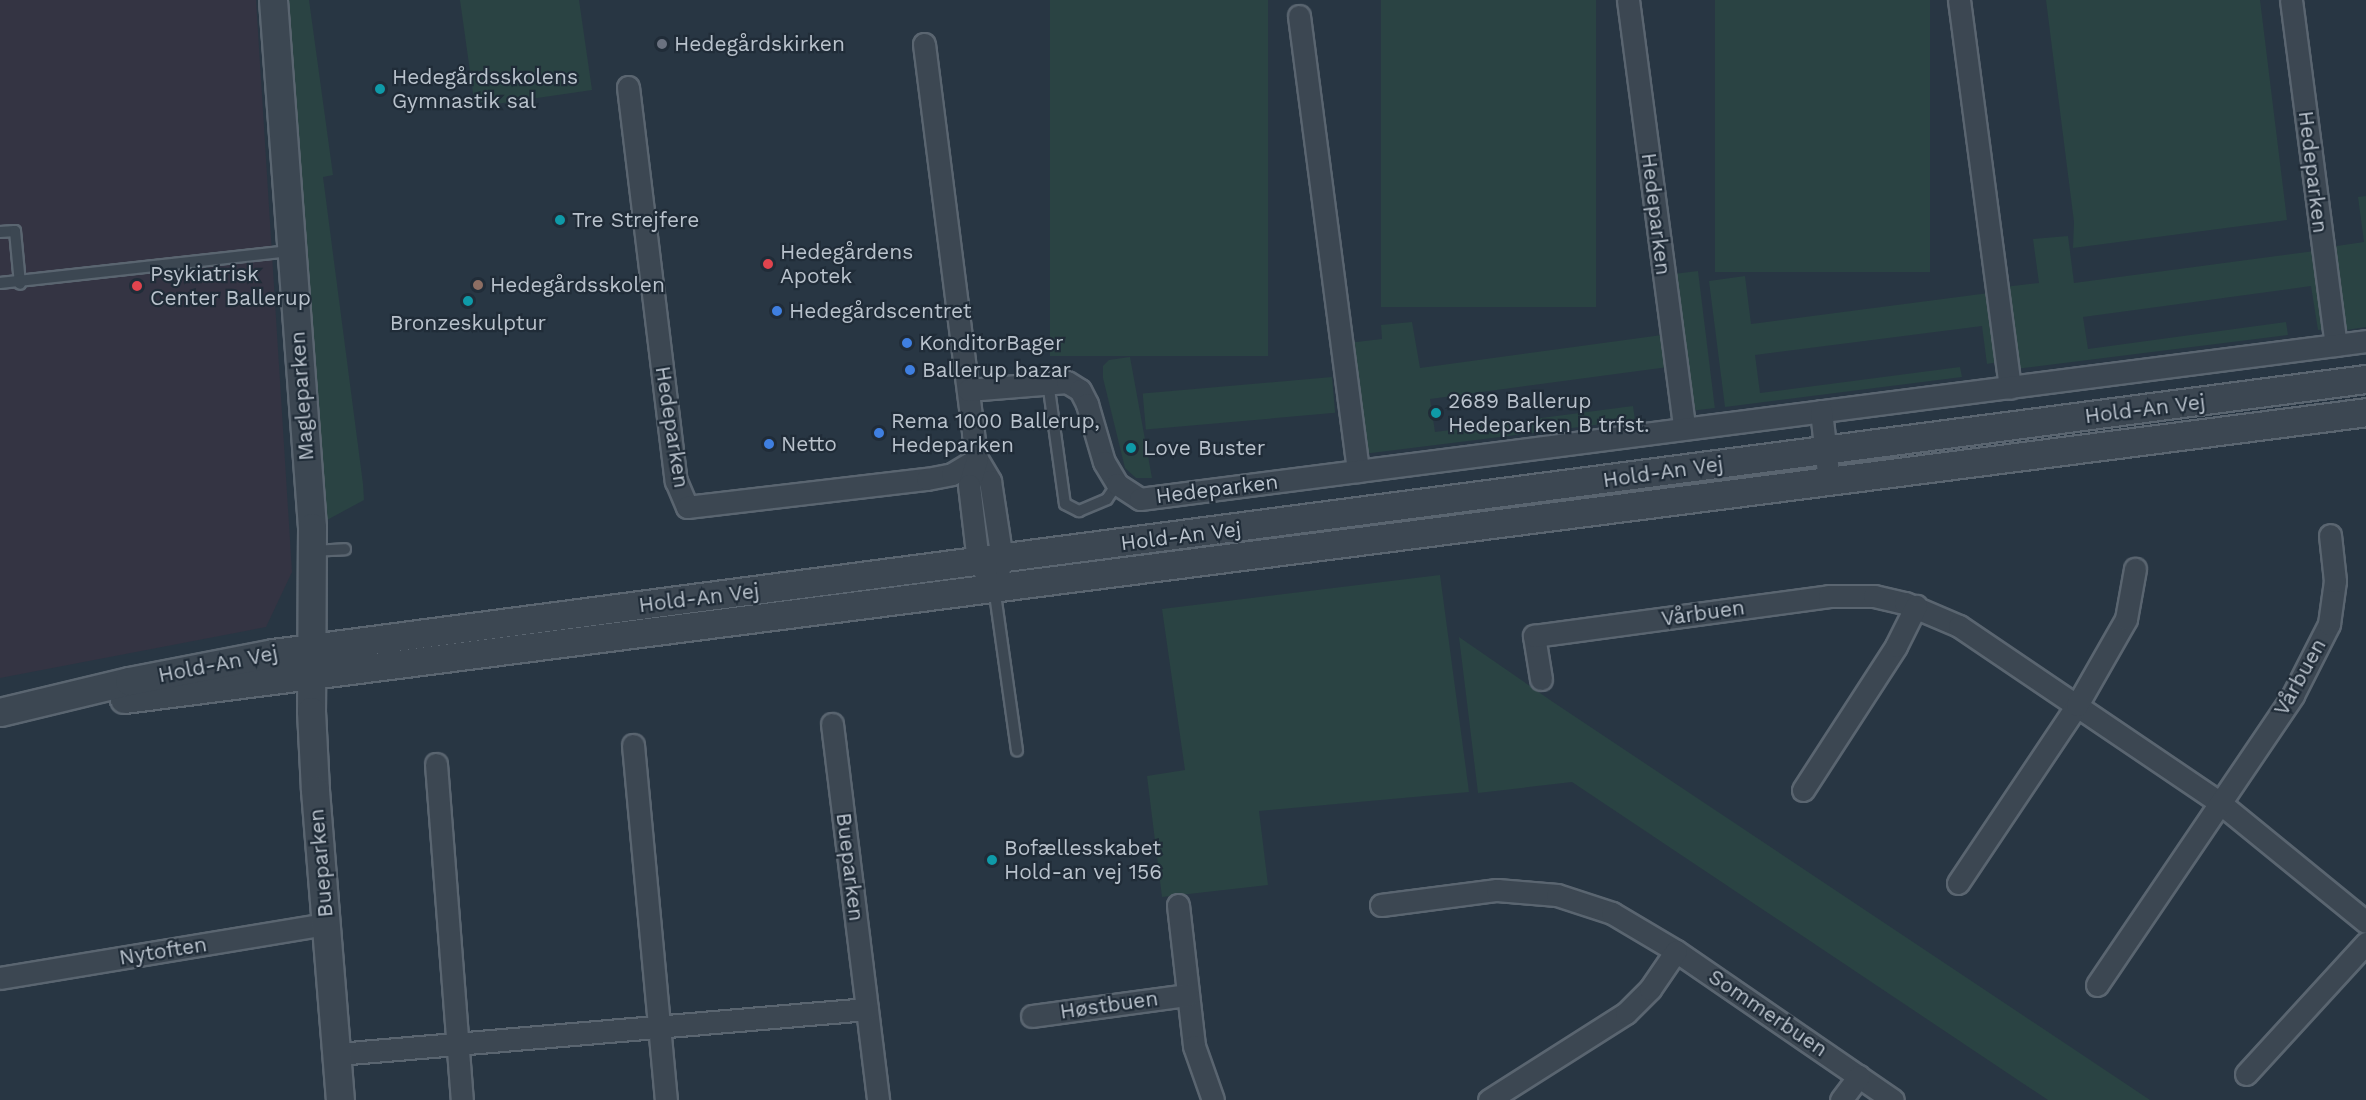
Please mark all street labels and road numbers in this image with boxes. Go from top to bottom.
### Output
street label: Hedeparken [2293,109,2333,235]
street label: Hedeparken [1636,151,1676,277]
street label: Magleparken [285,330,319,462]
street label: Hedeparken [650,364,694,490]
street label: Hold-An Vej [2083,389,2207,429]
street label: Hold-An Vej [1601,451,1725,493]
street label: Hedeparken [1154,469,1280,509]
street label: Hold-An Vej [1119,516,1243,556]
street label: Hold-An Vej [637,578,761,618]
street label: Vårbuen [1660,595,1746,631]
street label: Vårbuen [2269,634,2331,720]
street label: Hold-An Vej [156,640,280,688]
street label: Bueparken [304,808,338,918]
street label: Bueparken [831,811,869,923]
street label: Nytoften [117,932,209,970]
street label: Sommerbuen [1704,964,1832,1062]
street label: Høstbuen [1058,986,1160,1024]

